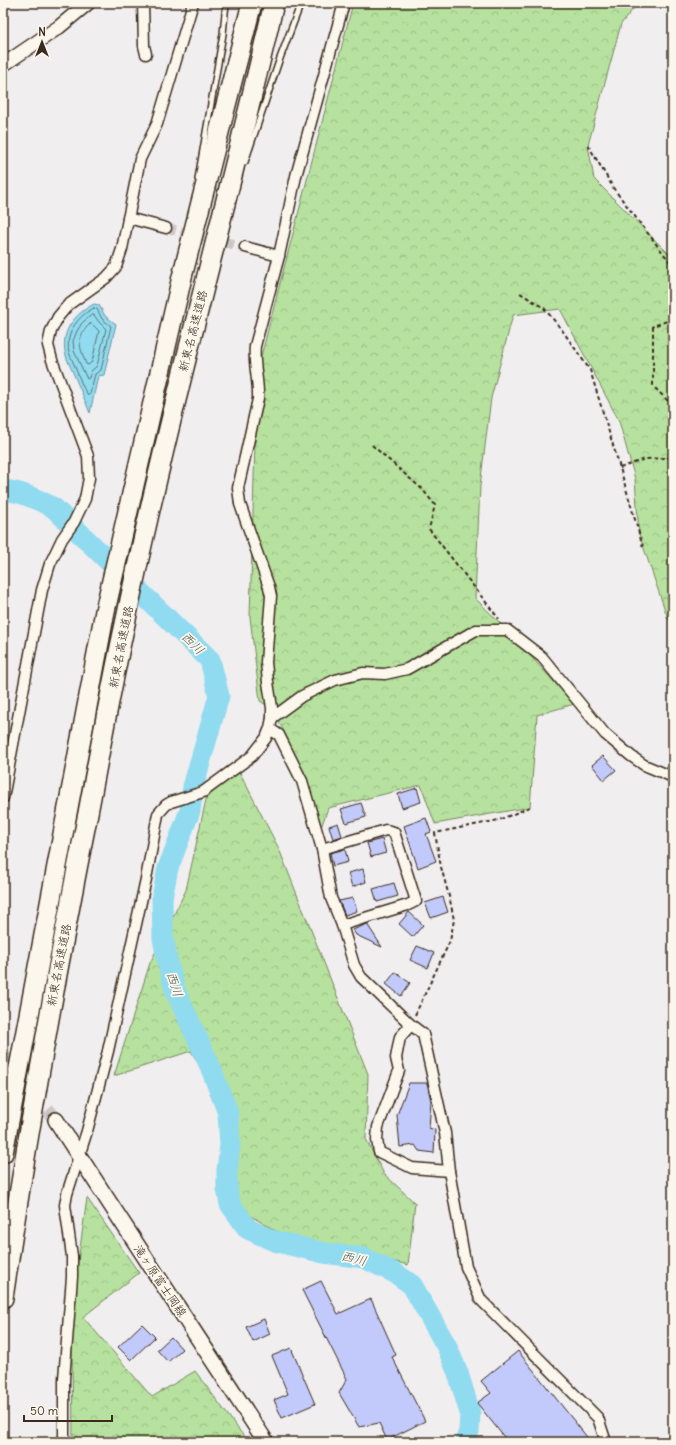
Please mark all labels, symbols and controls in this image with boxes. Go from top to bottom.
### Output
north arrow [22,22,62,62]
text: N [38,25,46,39]
street label: 新東名高速道路 [175,288,210,373]
street label: 新東名高速道路 [105,604,136,690]
water label: 西川 [177,628,208,659]
street label: 新東名高速道路 [43,922,74,1008]
water label: 西川 [162,969,187,999]
street label: 滝ヶ原富士岡線 [131,1242,190,1320]
water label: 西川 [339,1247,369,1270]
scale bar [24,1397,112,1423]
text: 50 m [30,1403,59,1418]

